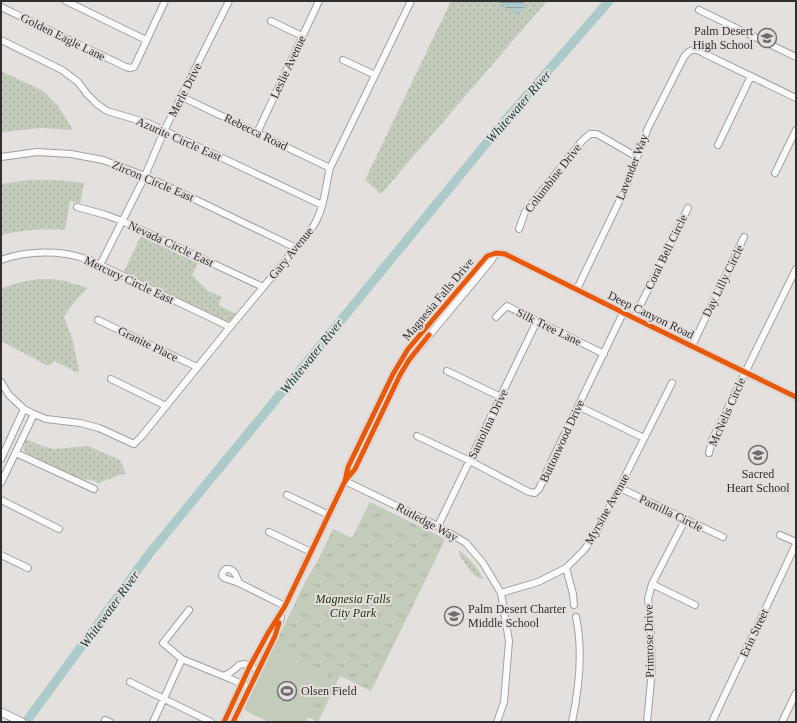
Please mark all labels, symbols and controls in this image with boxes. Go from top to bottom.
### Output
street label: Golden Eagle Lane [18,10,108,64]
place label: Palm Desert High School [693,24,754,52]
school or university icon: Palm Desert High School [756,27,778,49]
street label: Leslie Avenue [267,33,309,101]
street label: Merle Drive [165,61,205,119]
water label: Whitewater River [483,66,555,146]
street label: Rebecca Road [222,111,290,153]
street label: Azurite Circle East [134,114,224,164]
street label: Lavender Way [613,132,651,202]
street label: Columbine Drive [522,141,584,215]
street label: Zircon Circle East [110,157,197,205]
street label: Coral Bell Circle [642,212,690,292]
street label: Nevada Circle East [126,218,217,270]
street label: Gary Avenue [266,224,316,282]
street label: Day Lilly Circle [699,243,747,319]
street label: Mercury Circle East [82,253,177,307]
street label: Magnesia Falls Drive [399,255,477,343]
street label: Deep Canyon Road [606,288,696,342]
street label: Silk Tree Lane [514,305,584,349]
water label: Whitewater River [277,315,347,397]
street label: Granite Place [116,323,180,365]
street label: McNelis Circle [706,376,748,448]
street label: Santolina Drive [465,387,511,461]
street label: Buttonwood Drive [537,397,587,485]
school or university icon: Sacred Heart School [747,444,769,466]
place label: Sacred Heart School [727,467,790,495]
street label: Myrsine Avenue [582,471,632,547]
street label: Pamilla Circle [637,492,705,534]
street label: Rutledge Way [394,500,460,544]
water label: Whitewater River [76,567,143,651]
park label: Magnesia Falls City Park [315,592,391,620]
place label: Palm Desert Charter Middle School [468,602,566,630]
street label: Primrose Drive [641,604,657,678]
school or university icon: Palm Desert Charter Middle School [443,605,465,627]
street label: Erin Street [737,606,772,659]
sports icon: Olsen Field [276,680,298,702]
place label: Olsen Field [301,684,357,698]

